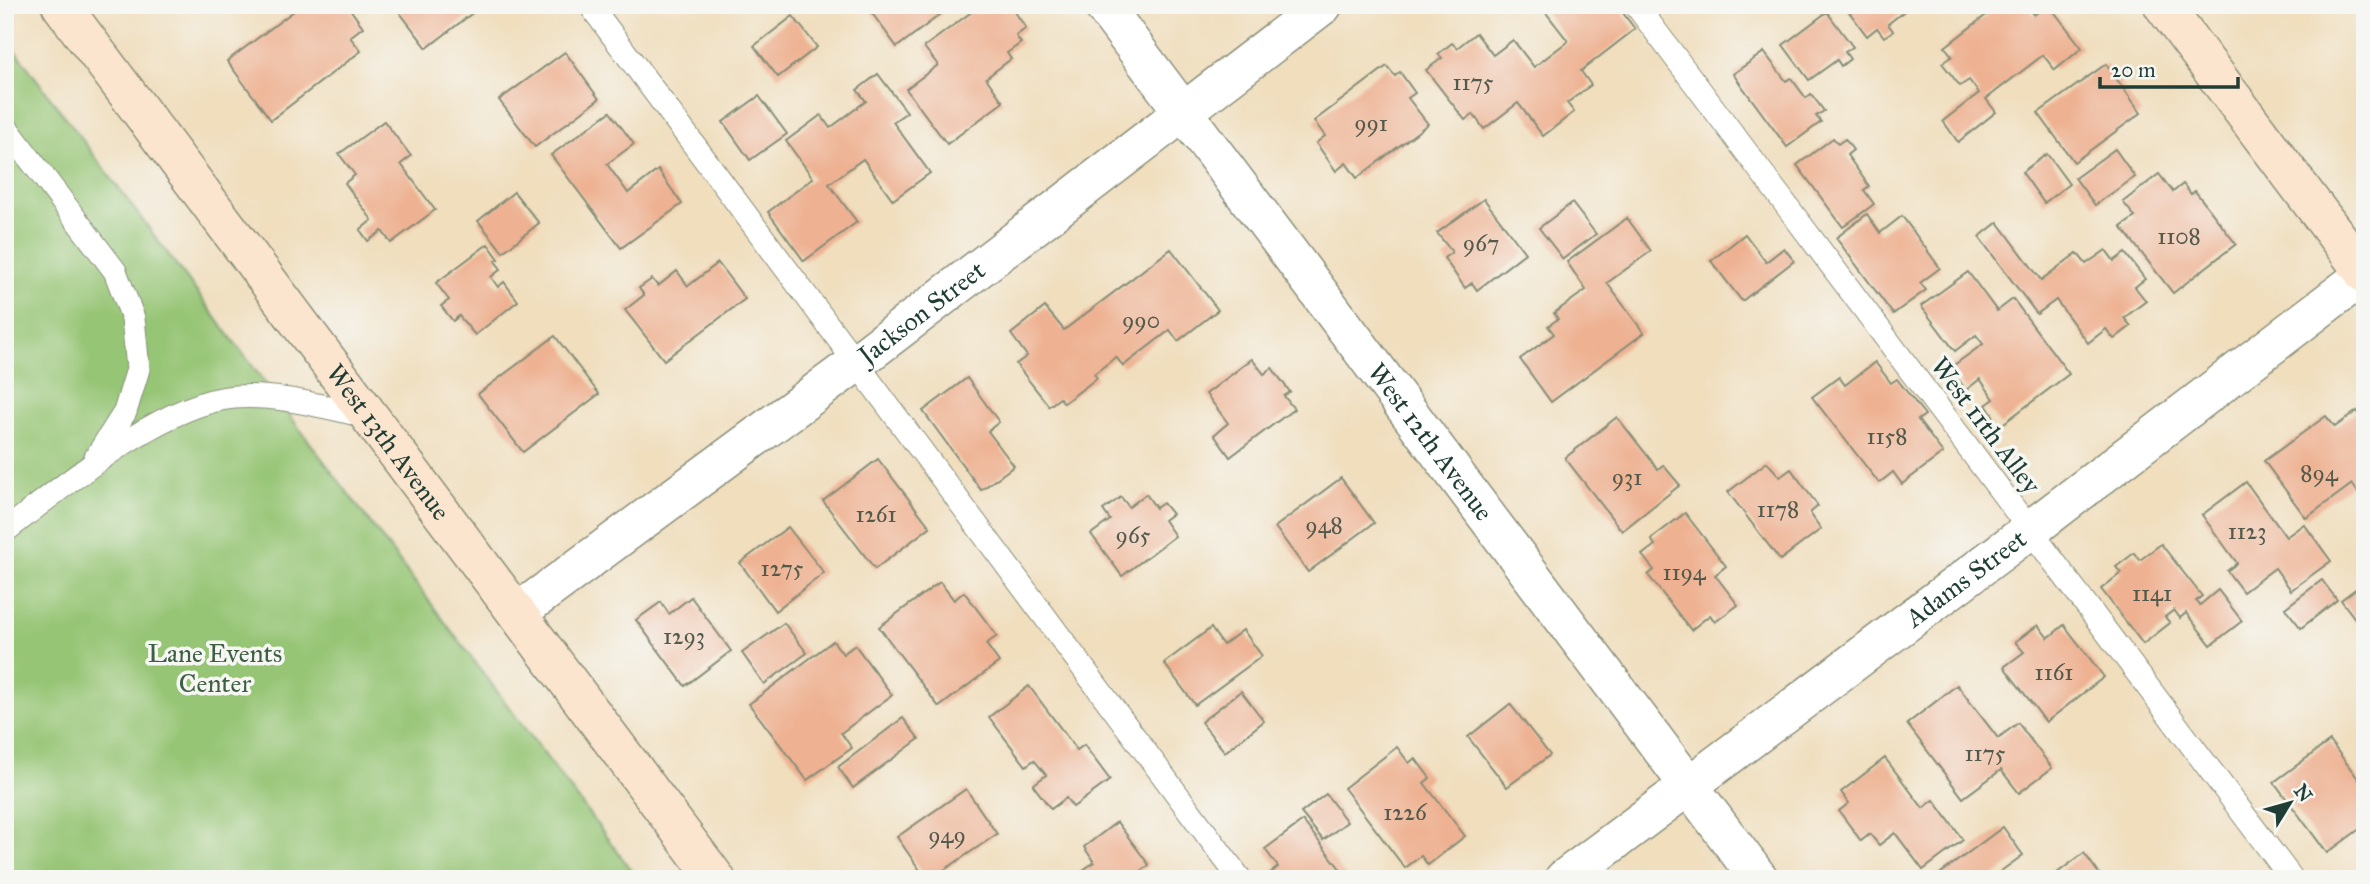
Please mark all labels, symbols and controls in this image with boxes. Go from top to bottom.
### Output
scale bar [2100,46,2239,90]
text: 20 m [2111,57,2156,83]
house number: 1175 [1452,68,1494,96]
house number: 991 [1354,109,1388,137]
house number: 1108 [2157,222,2201,250]
house number: 967 [1463,229,1499,257]
street label: Jackson Street [850,254,991,373]
house number: 990 [1122,306,1160,334]
street label: West 11th Alley [1924,350,2048,500]
street label: West 12th Avenue [1361,356,1500,527]
street label: West 13th Avenue [320,358,457,526]
house number: 1158 [1867,422,1907,450]
house number: 894 [2300,459,2339,487]
house number: 931 [1612,463,1642,491]
house number: 1178 [1757,495,1799,523]
house number: 1261 [855,500,897,528]
house number: 948 [1305,511,1343,539]
house number: 1123 [2228,517,2266,545]
house number: 965 [1116,521,1151,549]
street label: Adams Street [1898,522,2033,634]
house number: 1275 [761,554,804,582]
house number: 1194 [1662,558,1707,586]
house number: 1141 [2132,579,2172,607]
house number: 1293 [663,622,705,650]
park label: Lane Events Center [148,637,282,699]
house number: 1161 [2035,658,2073,686]
house number: 1175 [1964,739,2006,767]
north arrow [2254,768,2324,838]
text: N [2289,780,2317,806]
house number: 1226 [1383,798,1428,826]
house number: 949 [928,821,966,849]

